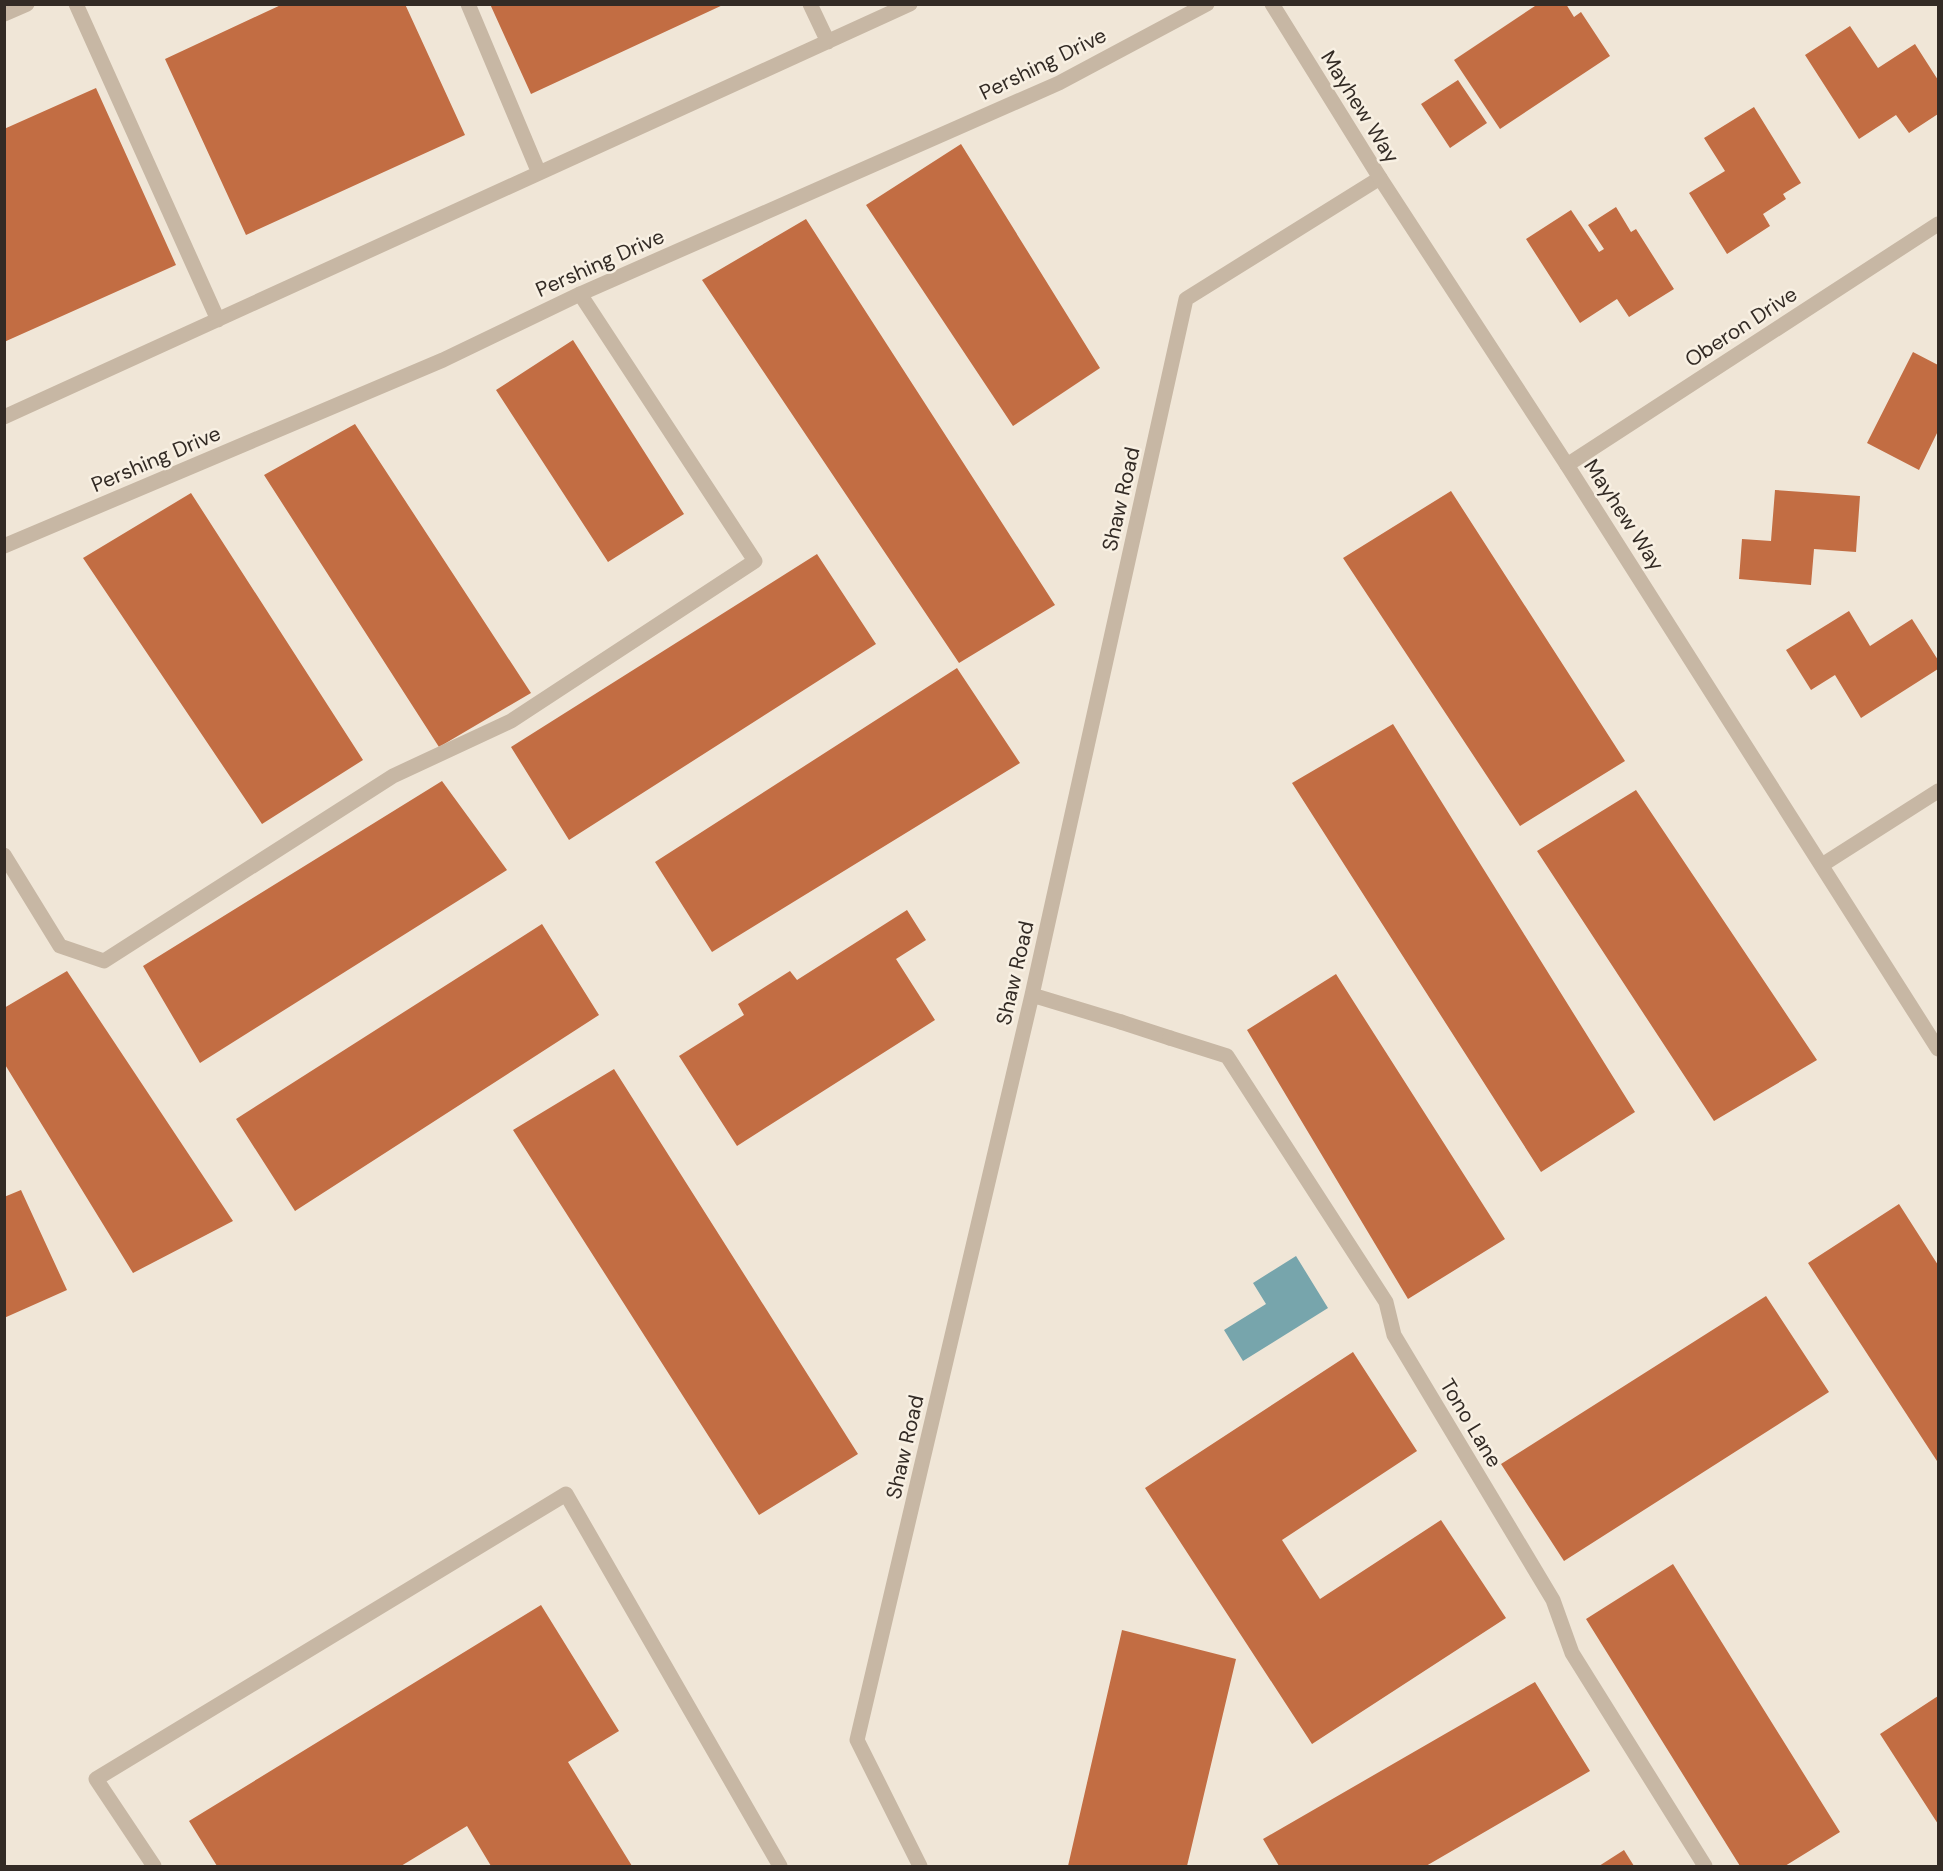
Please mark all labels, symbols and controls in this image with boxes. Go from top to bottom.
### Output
street label: Pershing Drive [975,21,1111,107]
street label: Mayhew Way [1314,45,1406,169]
street label: Pershing Drive [531,222,669,304]
street label: Oberon Drive [1679,280,1803,374]
street label: Pershing Drive [87,419,225,499]
street label: Shaw Road [1095,444,1147,554]
street label: Mayhew Way [1577,454,1671,576]
street label: Shaw Road [989,918,1041,1028]
street label: Tono Lane [1434,1373,1509,1473]
street label: Shaw Road [879,1392,931,1502]

